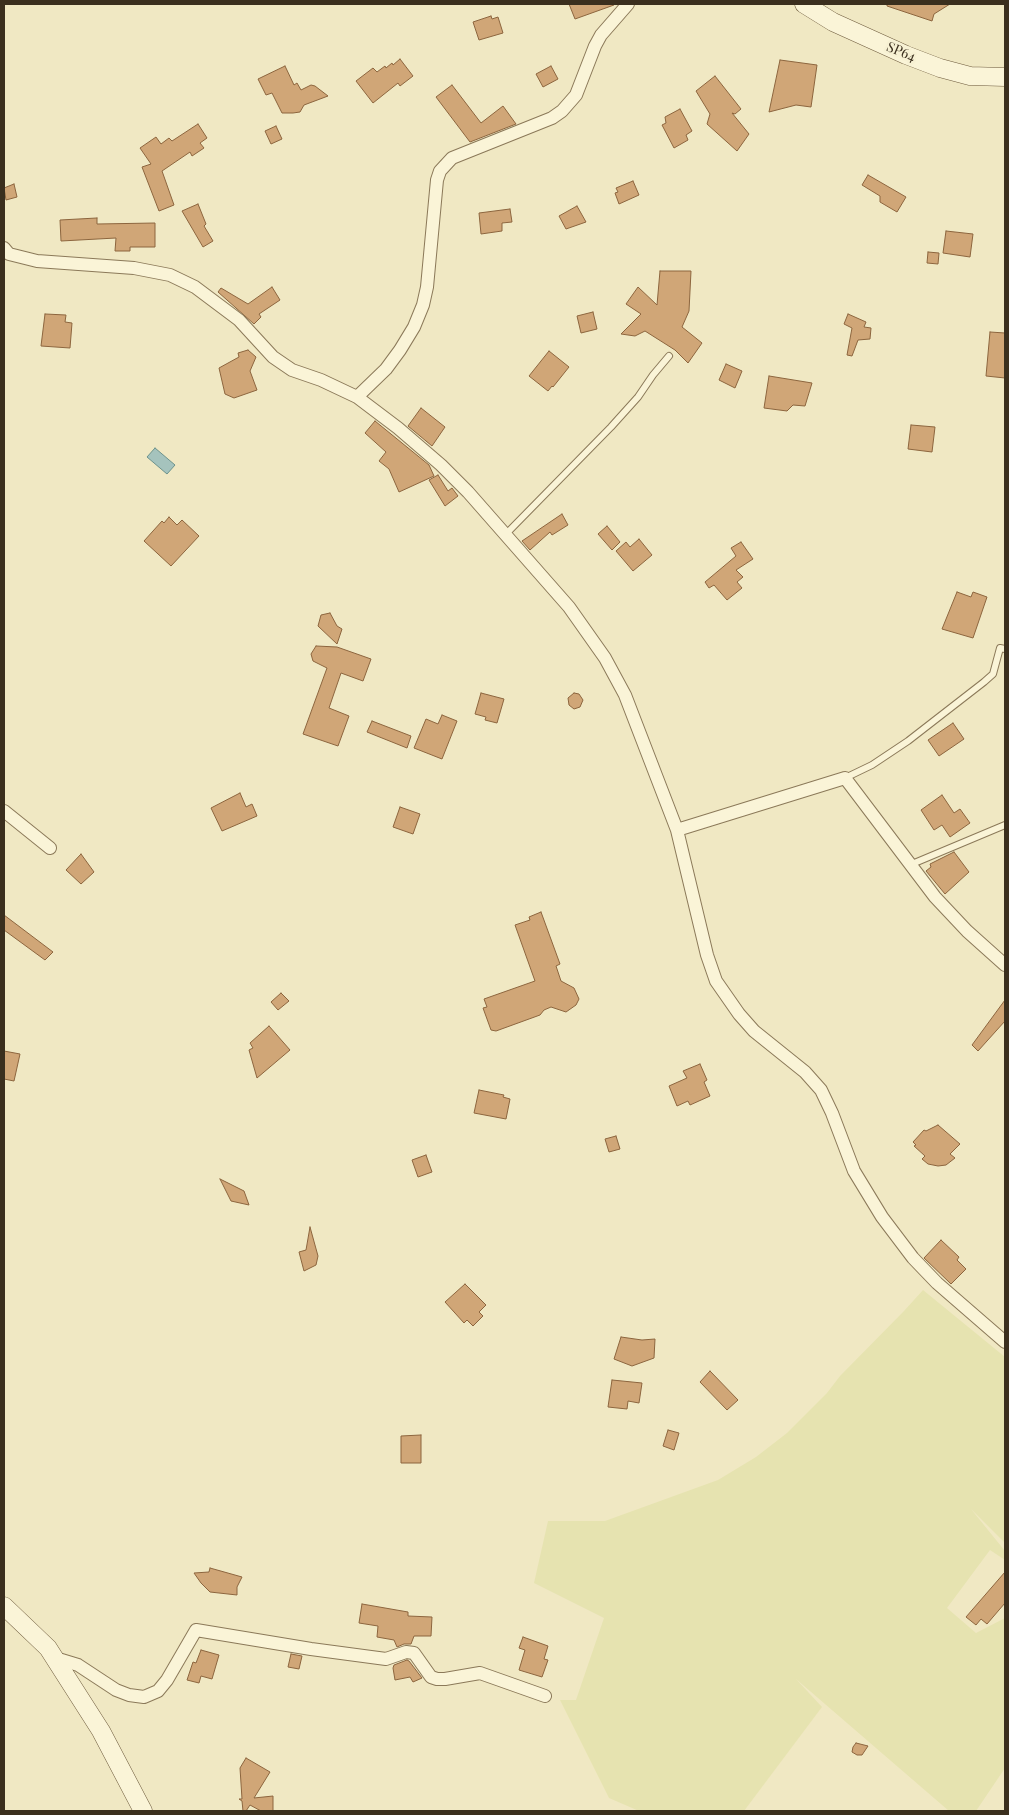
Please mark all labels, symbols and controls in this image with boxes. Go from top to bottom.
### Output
street label: SP64 [884,38,918,66]

